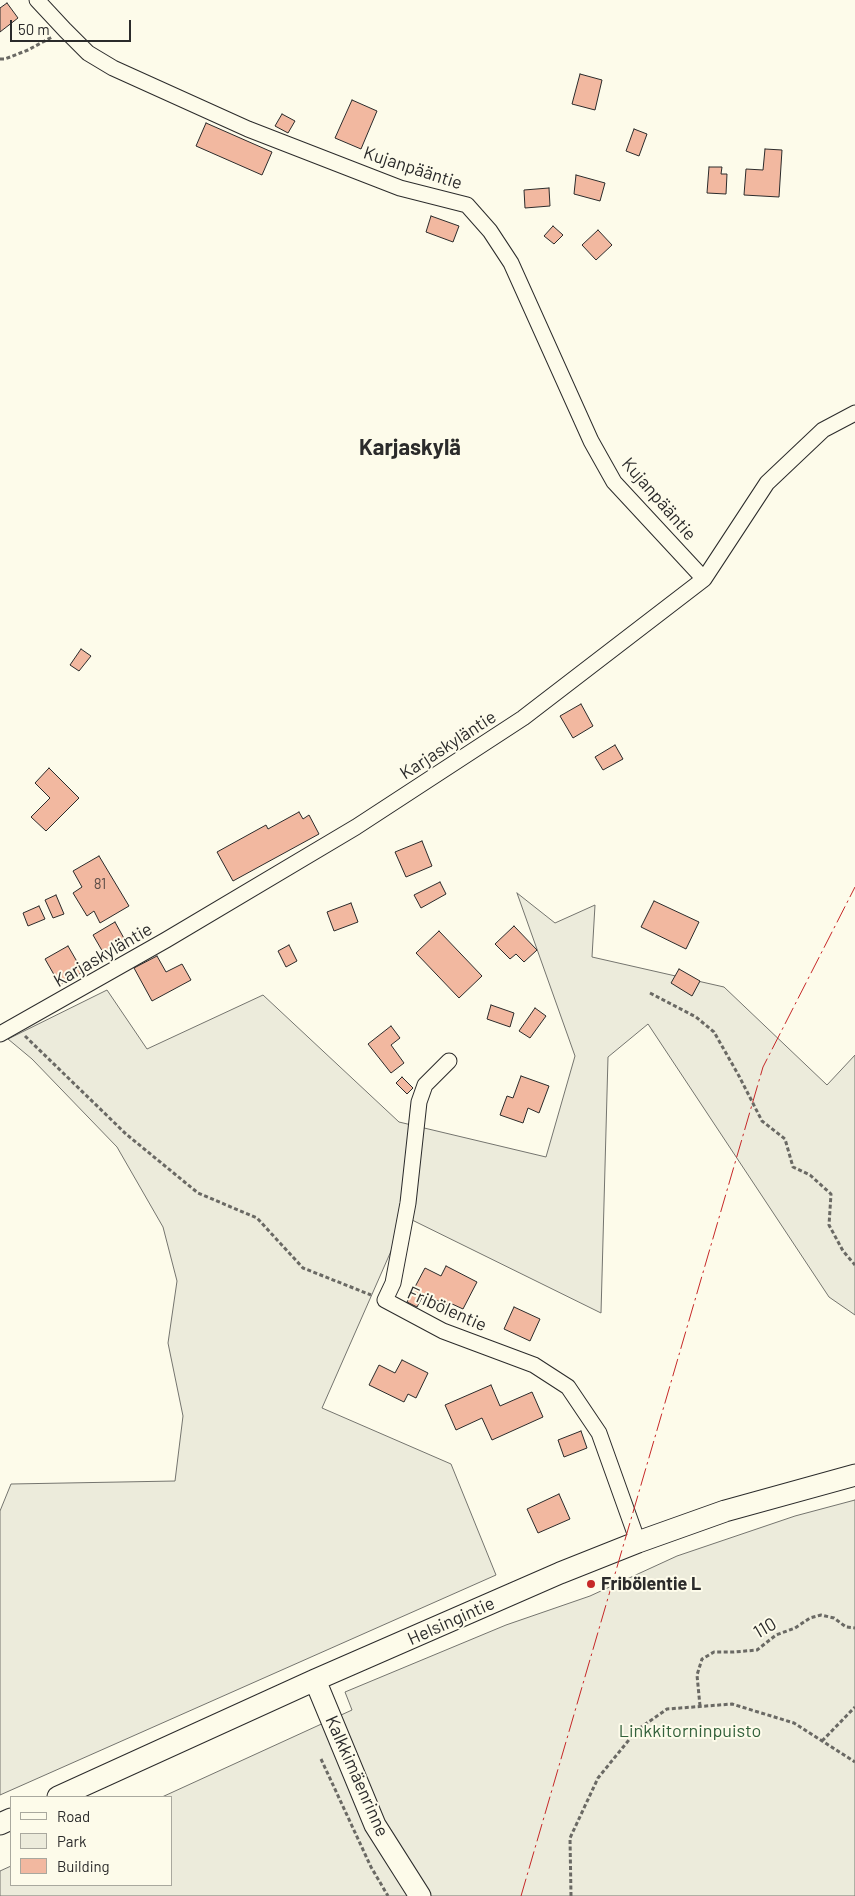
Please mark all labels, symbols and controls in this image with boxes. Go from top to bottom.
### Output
scale bar [12,10,134,42]
text: 50 m [18,20,50,38]
street label: Kujanpääntie [361,142,465,194]
district label: Karjaskylä [359,435,461,461]
street label: Kujanpääntie [617,453,701,545]
street label: Karjaskyläntie [396,706,500,784]
house number: 81 [94,875,106,893]
street label: Karjaskyläntie [50,918,156,992]
street label: Fribölentie [404,1282,490,1336]
place label: Fribölentie L [601,1573,701,1595]
marker: Fribölentie L [585,1578,597,1590]
street label: Helsingintie [404,1592,498,1650]
street label: 110 [750,1613,780,1643]
street label: Kalkkimäenrinne [321,1712,393,1840]
park label: Linkkitorninpuisto [619,1720,761,1742]
legend [10,1796,172,1886]
text: Road [57,1807,90,1825]
text: Park [57,1832,86,1850]
text: Building [57,1857,110,1875]

